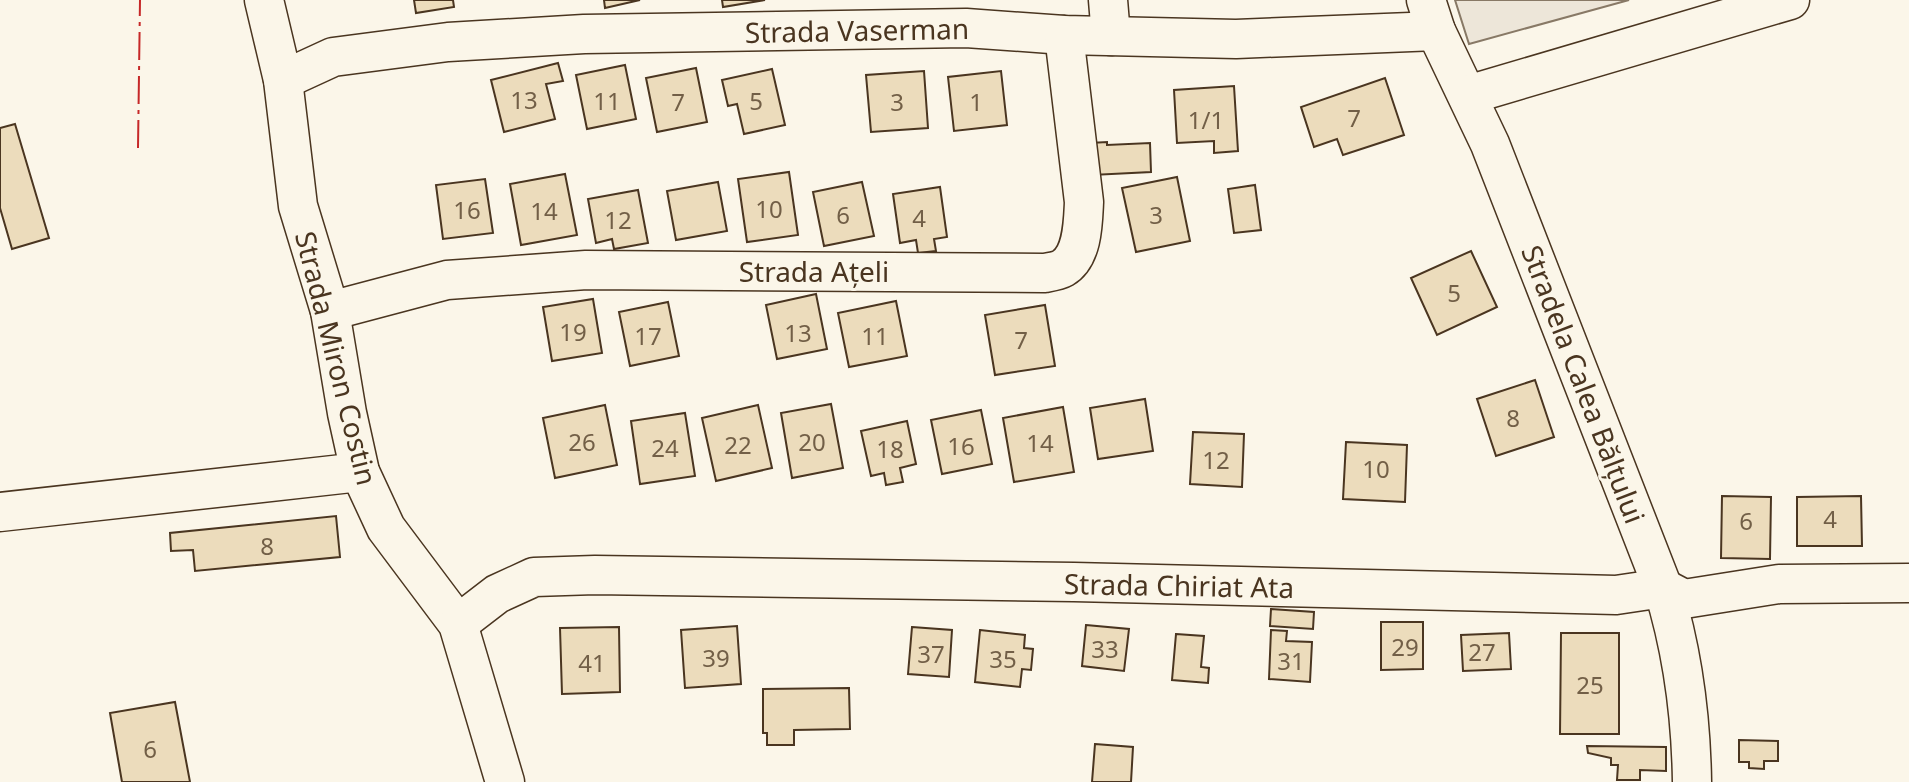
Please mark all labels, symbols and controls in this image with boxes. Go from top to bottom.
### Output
street label: Strada Vaserman [745,9,969,51]
house number: 13 [510,83,538,116]
house number: 11 [593,84,621,117]
house number: 5 [749,84,763,117]
house number: 7 [671,85,685,118]
house number: 3 [890,85,904,118]
house number: 1 [969,85,983,118]
house number: 7 [1347,101,1361,134]
house number: 1/1 [1188,103,1224,136]
house number: 10 [755,192,783,225]
house number: 16 [453,193,481,226]
house number: 14 [530,194,558,227]
house number: 6 [836,198,850,231]
house number: 3 [1149,198,1163,231]
house number: 4 [912,201,926,234]
house number: 12 [604,203,632,236]
street label: Strada Miron Costin [287,227,387,489]
street label: Stradela Calea Bălțului [1513,239,1655,529]
street label: Strada Ațeli [739,252,889,290]
house number: 5 [1447,276,1461,309]
house number: 19 [559,315,587,348]
house number: 13 [784,316,812,349]
house number: 17 [634,319,662,352]
house number: 11 [861,319,889,352]
house number: 7 [1014,323,1028,356]
house number: 8 [1506,401,1520,434]
house number: 26 [568,425,596,458]
house number: 20 [798,425,826,458]
house number: 14 [1026,426,1054,459]
house number: 22 [724,428,752,461]
house number: 16 [947,429,975,462]
house number: 24 [651,431,679,464]
house number: 18 [876,432,904,465]
house number: 12 [1202,443,1230,476]
house number: 10 [1362,452,1390,485]
house number: 4 [1823,502,1837,535]
house number: 6 [1739,504,1753,537]
house number: 8 [260,529,274,562]
street label: Strada Chiriat Ata [1064,564,1294,606]
house number: 29 [1391,630,1419,663]
house number: 33 [1091,632,1119,665]
house number: 27 [1468,635,1496,668]
house number: 37 [917,637,945,670]
house number: 39 [702,641,730,674]
house number: 35 [989,642,1017,675]
house number: 31 [1277,644,1305,677]
house number: 41 [578,646,606,679]
house number: 25 [1576,668,1604,701]
house number: 6 [143,732,157,765]

